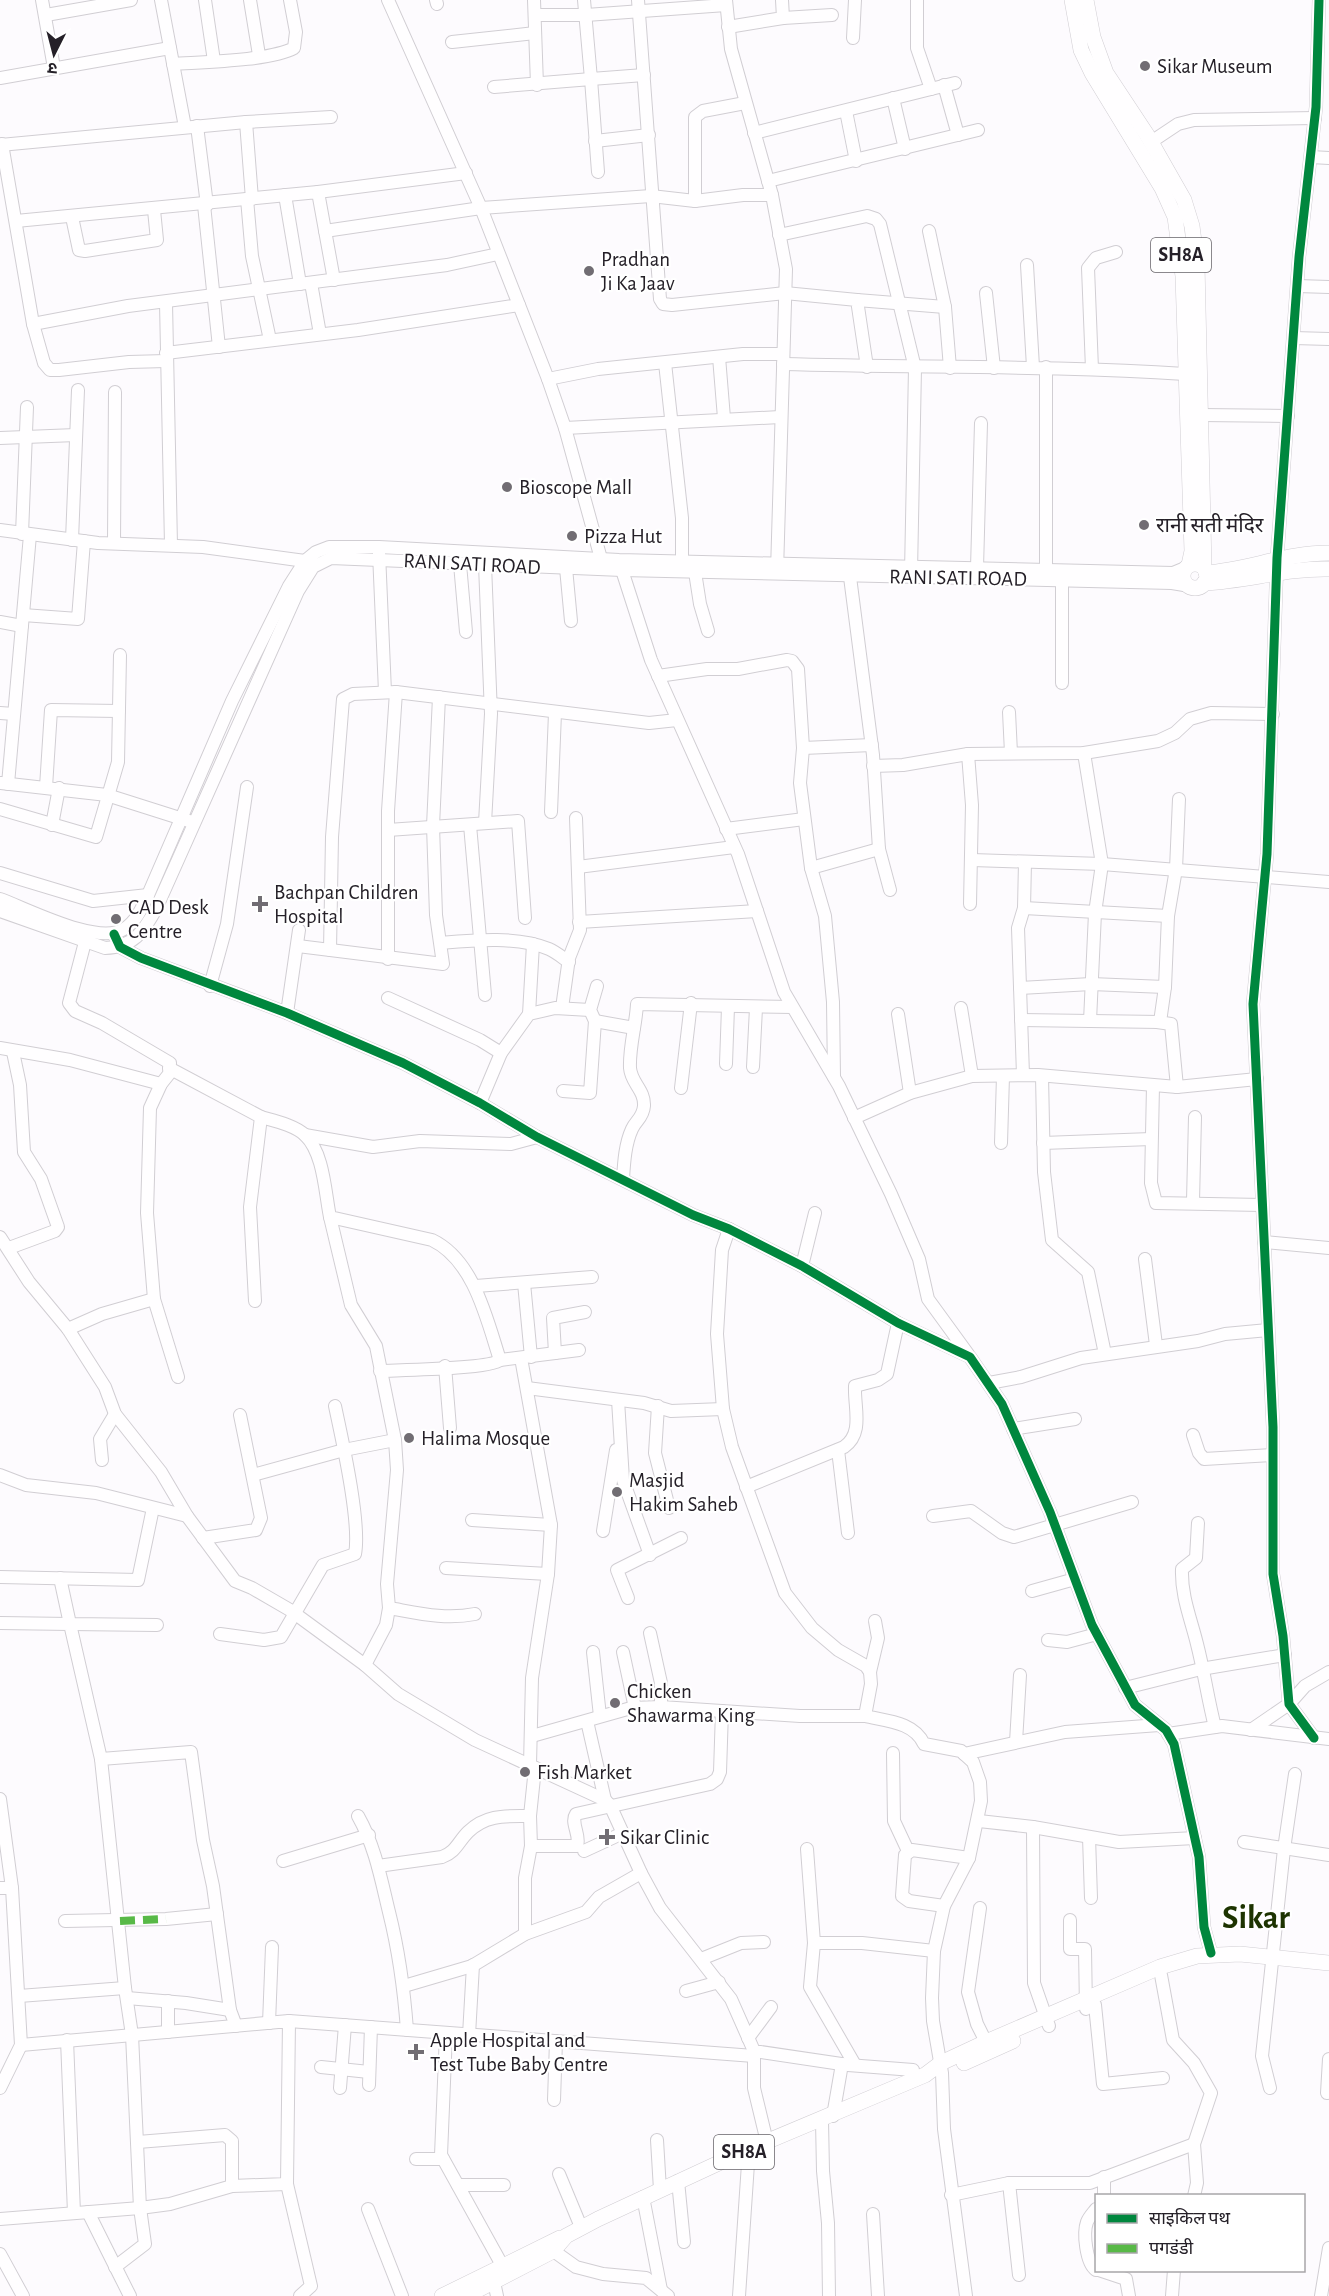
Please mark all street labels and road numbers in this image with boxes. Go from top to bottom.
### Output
road number: SH8A [1151,238,1211,272]
street label: RANI SATI ROAD [403,550,541,578]
street label: RANI SATI ROAD [889,566,1027,590]
road number: SH8A [714,2135,774,2169]

